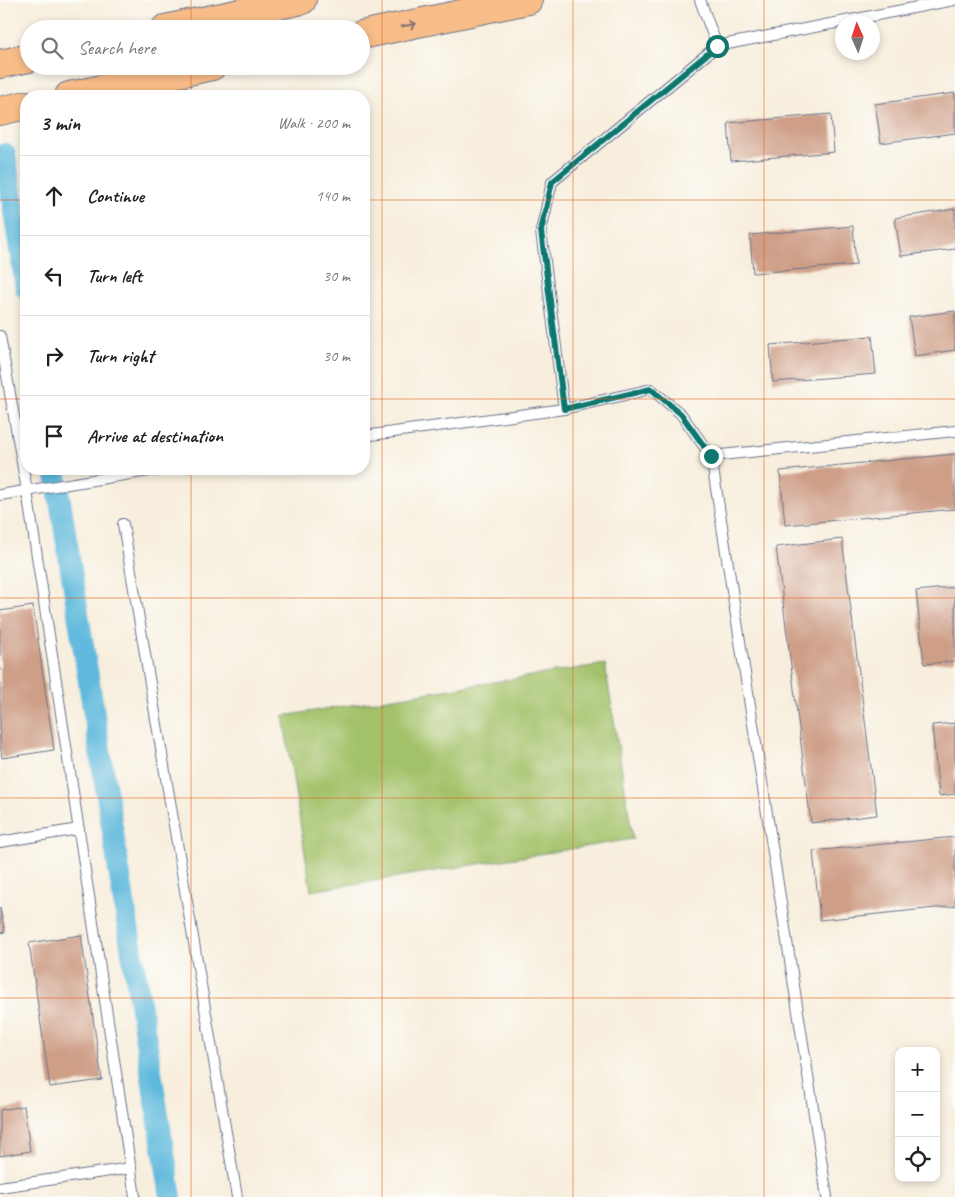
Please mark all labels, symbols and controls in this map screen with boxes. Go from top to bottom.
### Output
north arrow [835,15,880,60]
search box [20,20,370,75]
one-way arrow [401,20,417,29]
icon: search [38,34,66,62]
route start [706,35,729,58]
text: Search here [78,36,155,60]
text: 3 min [40,110,80,136]
text: Walk · 200 m [278,113,350,133]
icon: ahead [40,182,68,210]
text: Continue [87,184,144,208]
text: 140 m [316,186,350,206]
icon: left [40,262,68,290]
text: Turn left [87,264,142,288]
text: 30 m [323,266,350,286]
icon: right [40,342,68,370]
text: Turn right [87,344,154,368]
text: 30 m [323,346,350,366]
icon: arrive [40,422,68,450]
text: Arrive at destination [87,424,223,448]
route end [700,445,723,468]
map controls [895,1047,940,1182]
button: + [895,1047,940,1092]
button: − [895,1092,940,1137]
button: locate [895,1137,940,1182]

